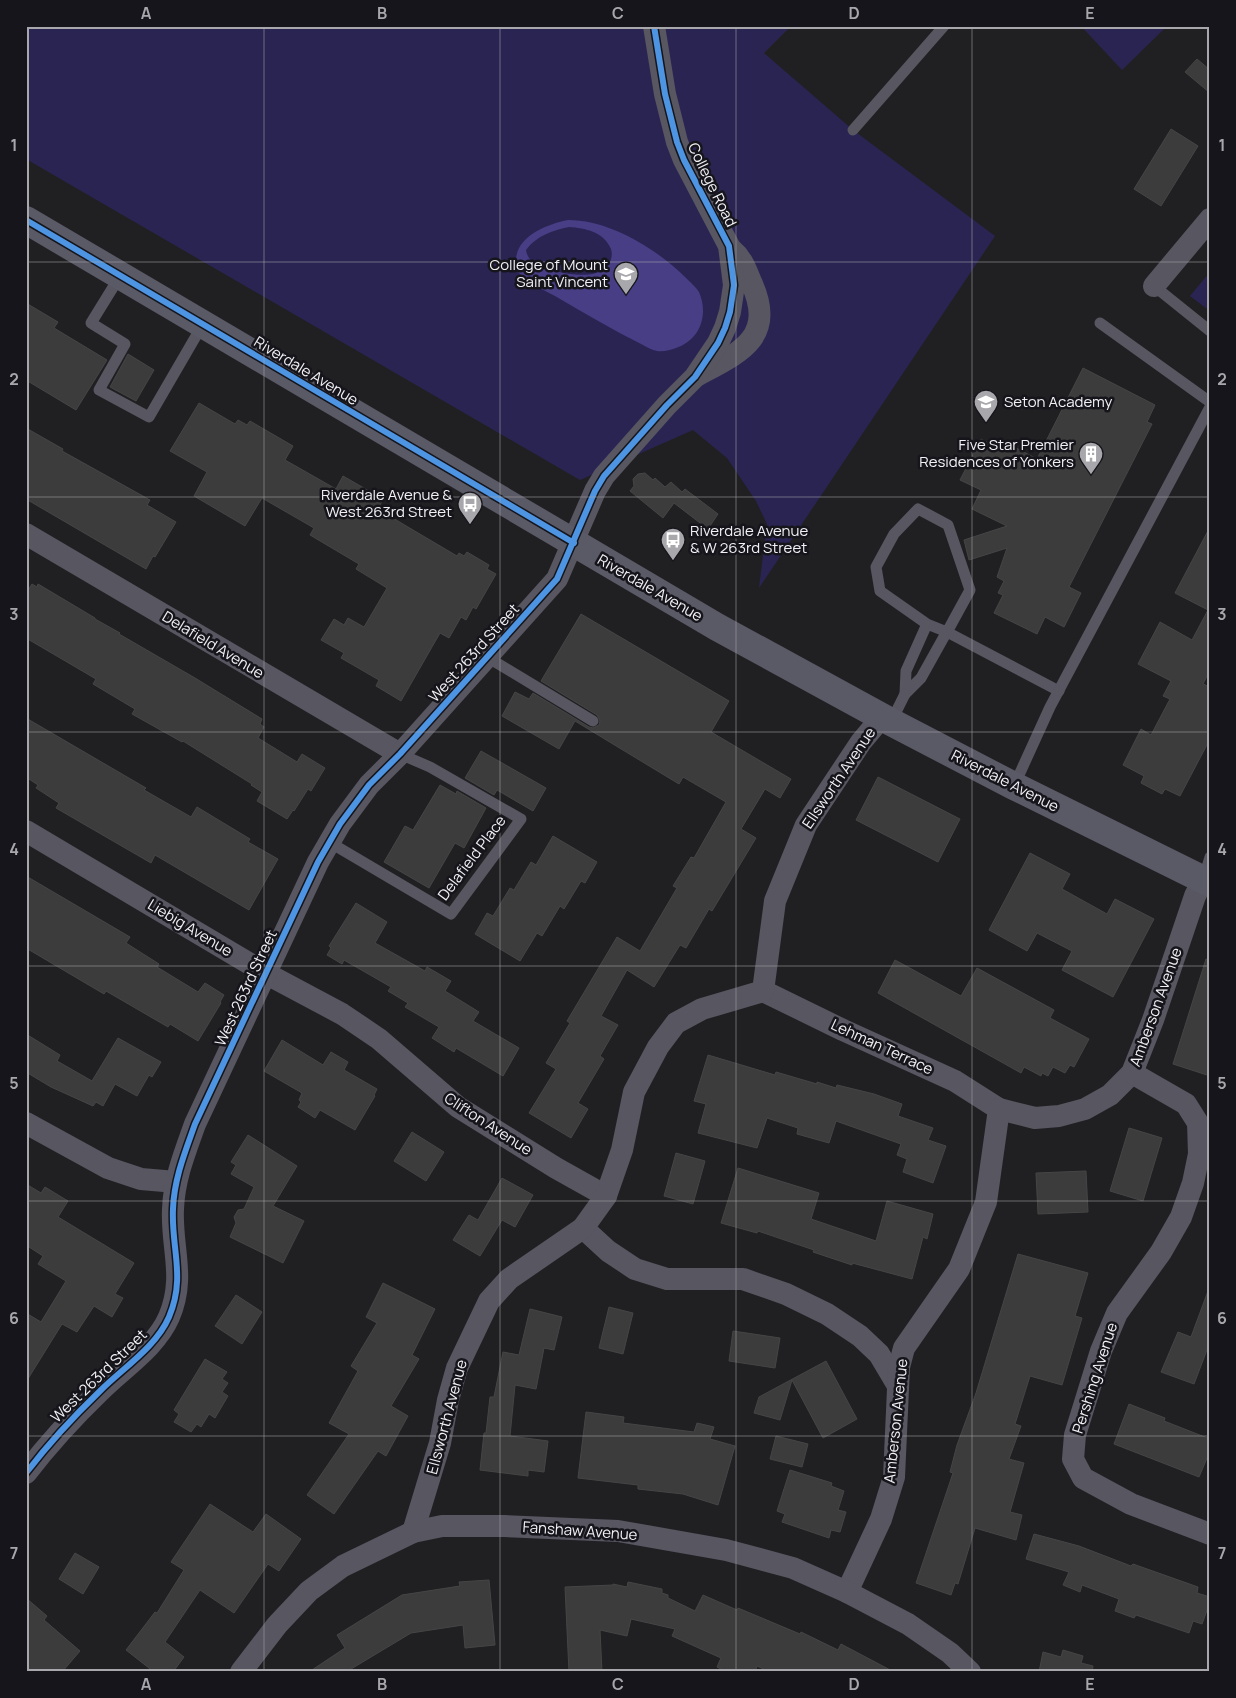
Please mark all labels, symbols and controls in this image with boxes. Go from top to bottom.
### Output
text: A [141,2,152,24]
text: B [377,2,387,24]
text: C [612,2,624,24]
text: D [848,2,860,24]
text: E [1085,2,1095,24]
text: 1 [10,134,18,156]
text: 1 [1218,134,1226,156]
street label: College Road [683,139,742,231]
place label: College of Mount Saint Vincent [489,254,608,292]
school or university icon: College of Mount Saint Vincent [613,261,639,295]
street label: Riverdale Avenue [250,331,362,410]
text: 2 [9,368,19,390]
text: 2 [1217,368,1227,390]
school or university icon: Seton Academy [973,389,999,423]
place label: Seton Academy [1004,391,1112,412]
place label: Five Star Premier Residences of Yonkers [919,434,1075,472]
building icon: Five Star Premier Residences of Yonkers [1078,441,1104,475]
place label: Riverdale Avenue & West 263rd Street [321,484,452,522]
bus stop icon: Riverdale Avenue & West 263rd Street [457,491,483,525]
place label: Riverdale Avenue & W 263rd Street [690,520,808,558]
bus stop icon: Riverdale Avenue & W 263rd Street [660,527,686,561]
street label: Riverdale Avenue [594,549,707,626]
street label: West 263rd Street [424,599,524,707]
text: 3 [9,603,19,625]
text: 3 [1217,603,1227,625]
street label: Delafield Avenue [158,606,268,683]
street label: Ellsworth Avenue [797,723,880,832]
street label: Riverdale Avenue [948,744,1063,817]
street label: Delafield Place [433,811,511,905]
text: 4 [9,838,19,860]
text: 4 [1217,838,1227,860]
street label: Liebig Avenue [144,894,237,961]
street label: West 263rd Street [209,926,282,1049]
street label: Amberson Avenue [1124,944,1187,1069]
street label: Lehman Terrace [828,1014,937,1080]
text: 5 [9,1072,19,1094]
text: 5 [1217,1072,1227,1094]
street label: Clifton Avenue [440,1087,536,1160]
text: 6 [9,1307,19,1329]
text: 6 [1217,1307,1227,1329]
street label: Pershing Avenue [1067,1320,1122,1436]
street label: West 263rd Street [46,1324,151,1427]
street label: Ellsworth Avenue [421,1357,472,1477]
street label: Amberson Avenue [879,1357,913,1484]
street label: Fanshaw Avenue [522,1516,638,1545]
text: 7 [10,1542,18,1564]
text: 7 [1218,1542,1226,1564]
text: A [141,1673,152,1695]
text: B [377,1673,387,1695]
text: C [612,1673,624,1695]
text: D [848,1673,860,1695]
text: E [1085,1673,1095,1695]

